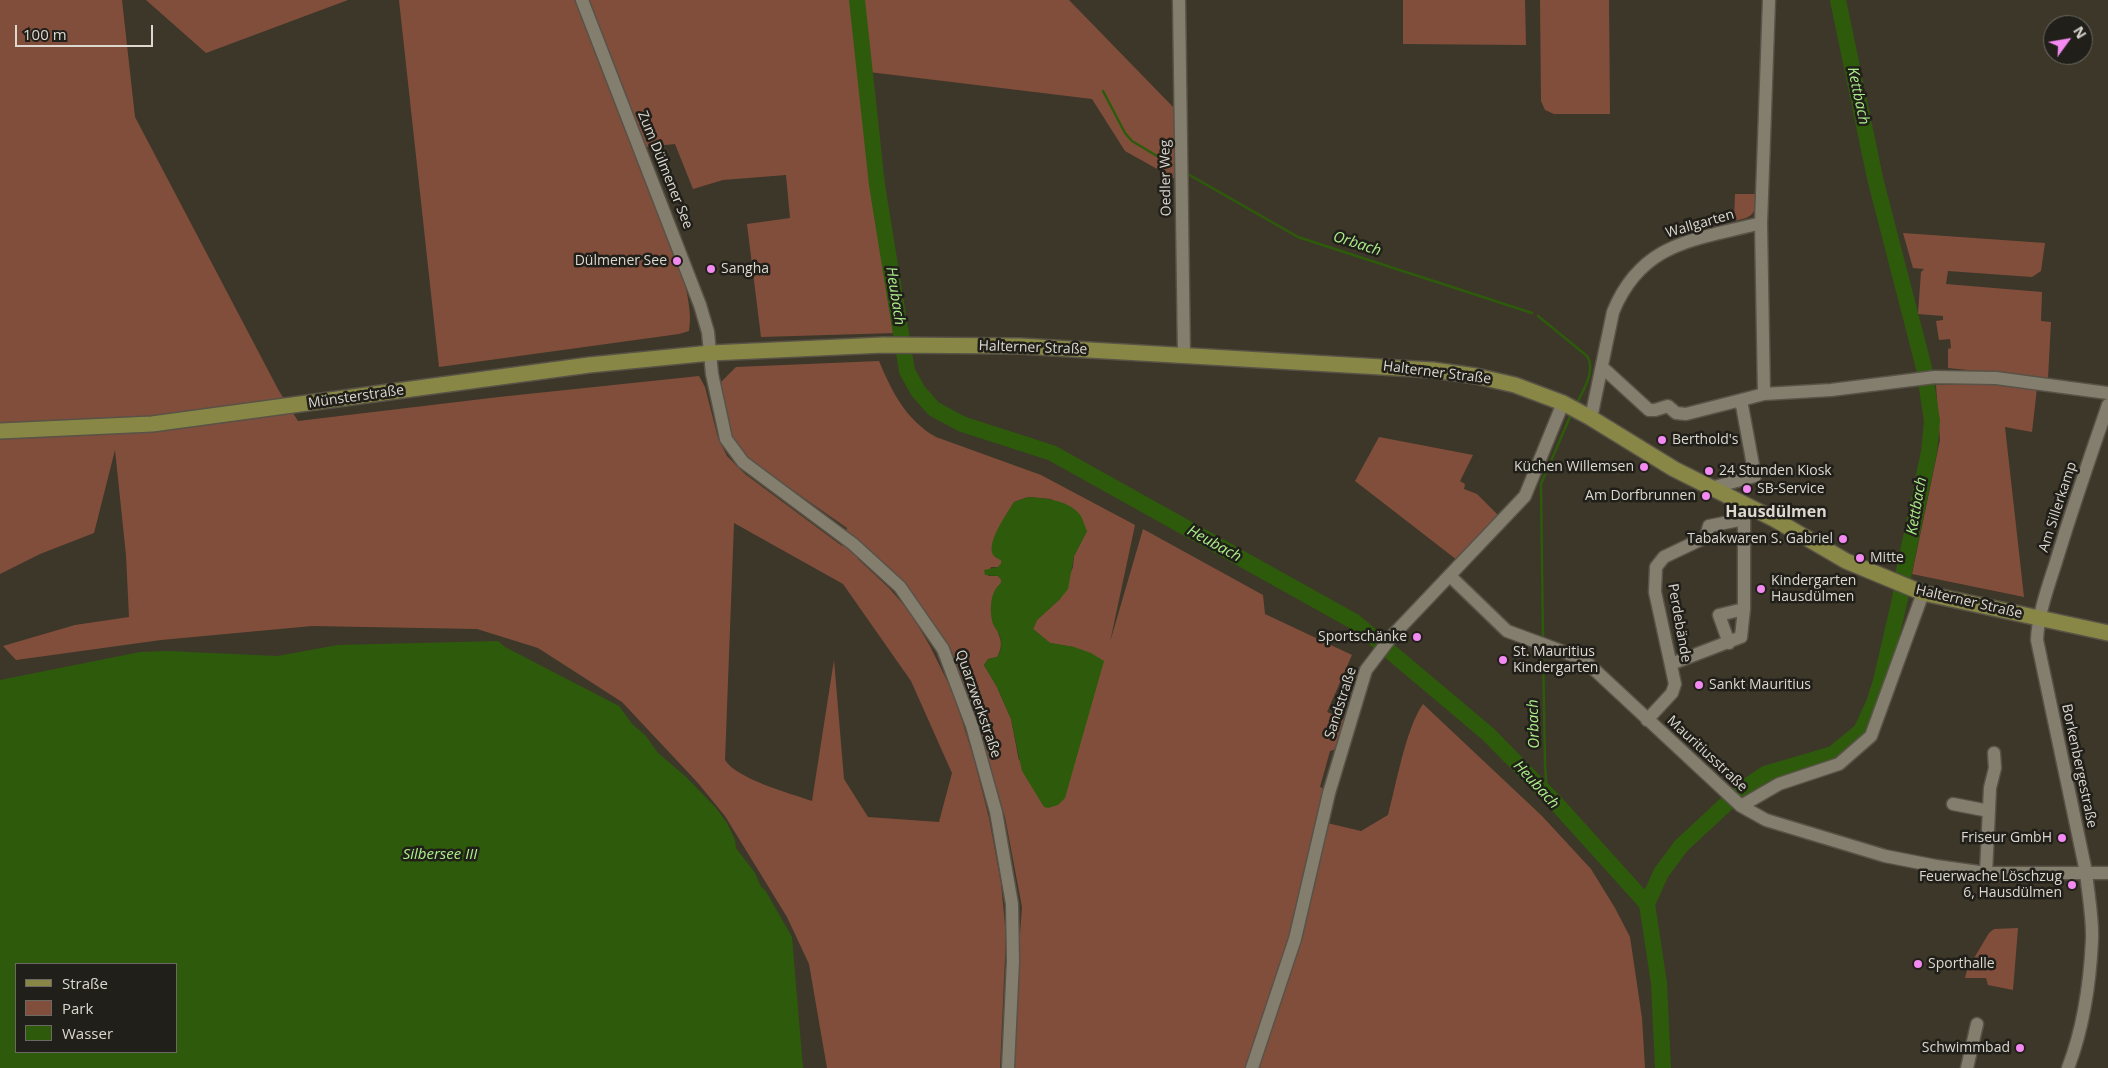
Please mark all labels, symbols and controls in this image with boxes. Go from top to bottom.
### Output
scale bar [18,15,155,47]
north arrow [2043,15,2093,65]
text: N [2069,22,2091,42]
text: 100 m [23,24,67,44]
water label: Kettbach [1843,66,1873,126]
street label: Zum Dülmener See [634,109,696,231]
street label: Oedler Weg [1157,140,1175,216]
street label: Wallgarten [1664,206,1736,242]
water label: Orbach [1331,228,1383,260]
place label: Dülmener See [575,253,667,269]
marker: Dülmener See [671,255,683,267]
place label: Sangha [721,261,769,277]
marker: Sangha [705,263,717,275]
water label: Heubach [882,266,908,326]
street label: Halterner Straße [978,338,1088,358]
street label: Halterner Straße [1382,358,1492,388]
street label: Münsterstraße [307,382,405,412]
place label: Berthold's [1672,432,1738,448]
marker: Berthold's [1656,434,1668,446]
place label: Küchen Willemsen [1514,459,1634,475]
street label: Am Sillerkamp [2035,460,2081,554]
marker: Küchen Willemsen [1638,461,1650,473]
place label: 24 Stunden Kiosk [1719,463,1832,479]
marker: 24 Stunden Kiosk [1703,465,1715,477]
water label: Kettbach [1903,476,1931,536]
place label: SB-Service [1757,481,1825,497]
marker: SB-Service [1741,483,1753,495]
place label: Am Dorfbrunnen [1585,488,1696,504]
marker: Am Dorfbrunnen [1700,490,1712,502]
district label: Hausdülmen [1725,502,1827,522]
water label: Heubach [1184,522,1244,566]
place label: Tabakwaren S. Gabriel [1687,531,1833,547]
marker: Tabakwaren S. Gabriel [1837,533,1849,545]
place label: Mitte [1870,550,1904,566]
marker: Mitte [1854,552,1866,564]
place label: Kindergarten Hausdülmen [1771,573,1856,606]
street label: Perdebände [1664,582,1694,664]
street label: Halterner Straße [1914,582,2024,622]
marker: Kindergarten Hausdülmen [1755,583,1767,595]
place label: Sportschänke [1318,629,1407,645]
marker: Sportschänke [1411,631,1423,643]
place label: St. Mauritius Kindergarten [1513,644,1598,676]
street label: Quarzwerkstraße [952,648,1004,760]
marker: St. Mauritius Kindergarten [1497,654,1509,666]
street label: Sandstraße [1322,665,1360,741]
place label: Sankt Mauritius [1709,677,1811,693]
marker: Sankt Mauritius [1693,679,1705,691]
water label: Orbach [1524,699,1544,749]
street label: Borkenbergestraße [2058,702,2100,830]
street label: Mauritiusstraße [1663,712,1751,796]
water label: Heubach [1509,757,1563,813]
place label: Friseur GmbH [1961,830,2052,846]
marker: Friseur GmbH [2056,832,2068,844]
water label: Silbersee III [403,846,477,864]
place label: Feuerwache Löschzug 6, Hausdülmen [1919,869,2062,902]
marker: Feuerwache Löschzug 6, Hausdülmen [2066,879,2078,891]
place label: Sporthalle [1928,956,1995,972]
marker: Sporthalle [1912,958,1924,970]
legend [15,963,178,1053]
text: Straße [62,973,108,993]
text: Park [62,998,93,1018]
text: Wasser [62,1023,113,1043]
place label: Schwimmbad [1922,1040,2010,1056]
marker: Schwimmbad [2014,1042,2026,1054]

